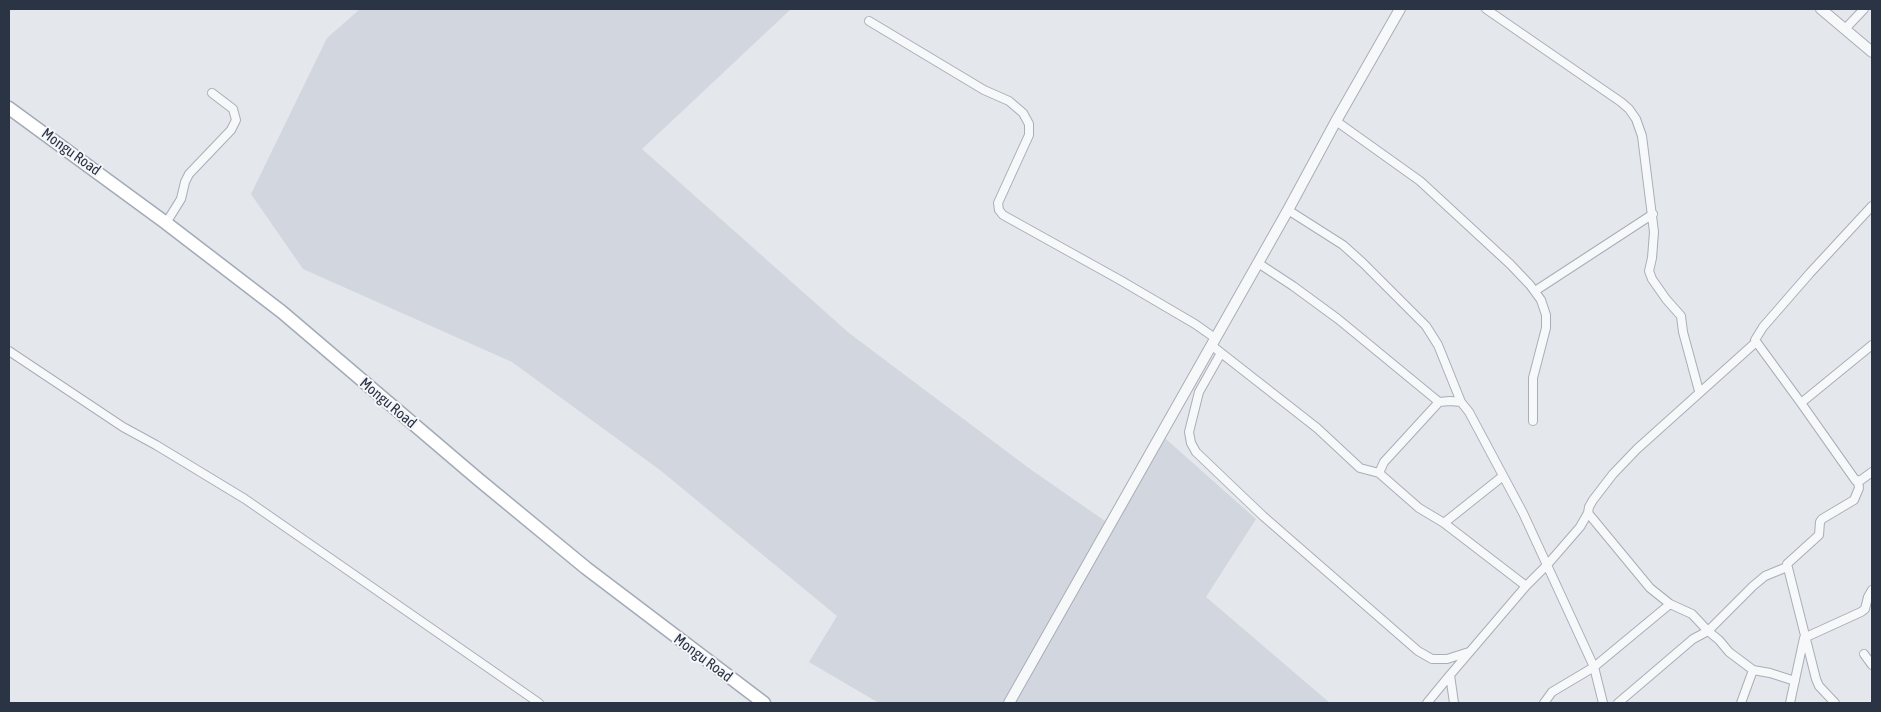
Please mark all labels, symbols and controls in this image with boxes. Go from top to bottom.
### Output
street label: Mongu Road [38,125,104,179]
street label: Mongu Road [356,374,420,432]
street label: Mongu Road [670,630,736,686]

